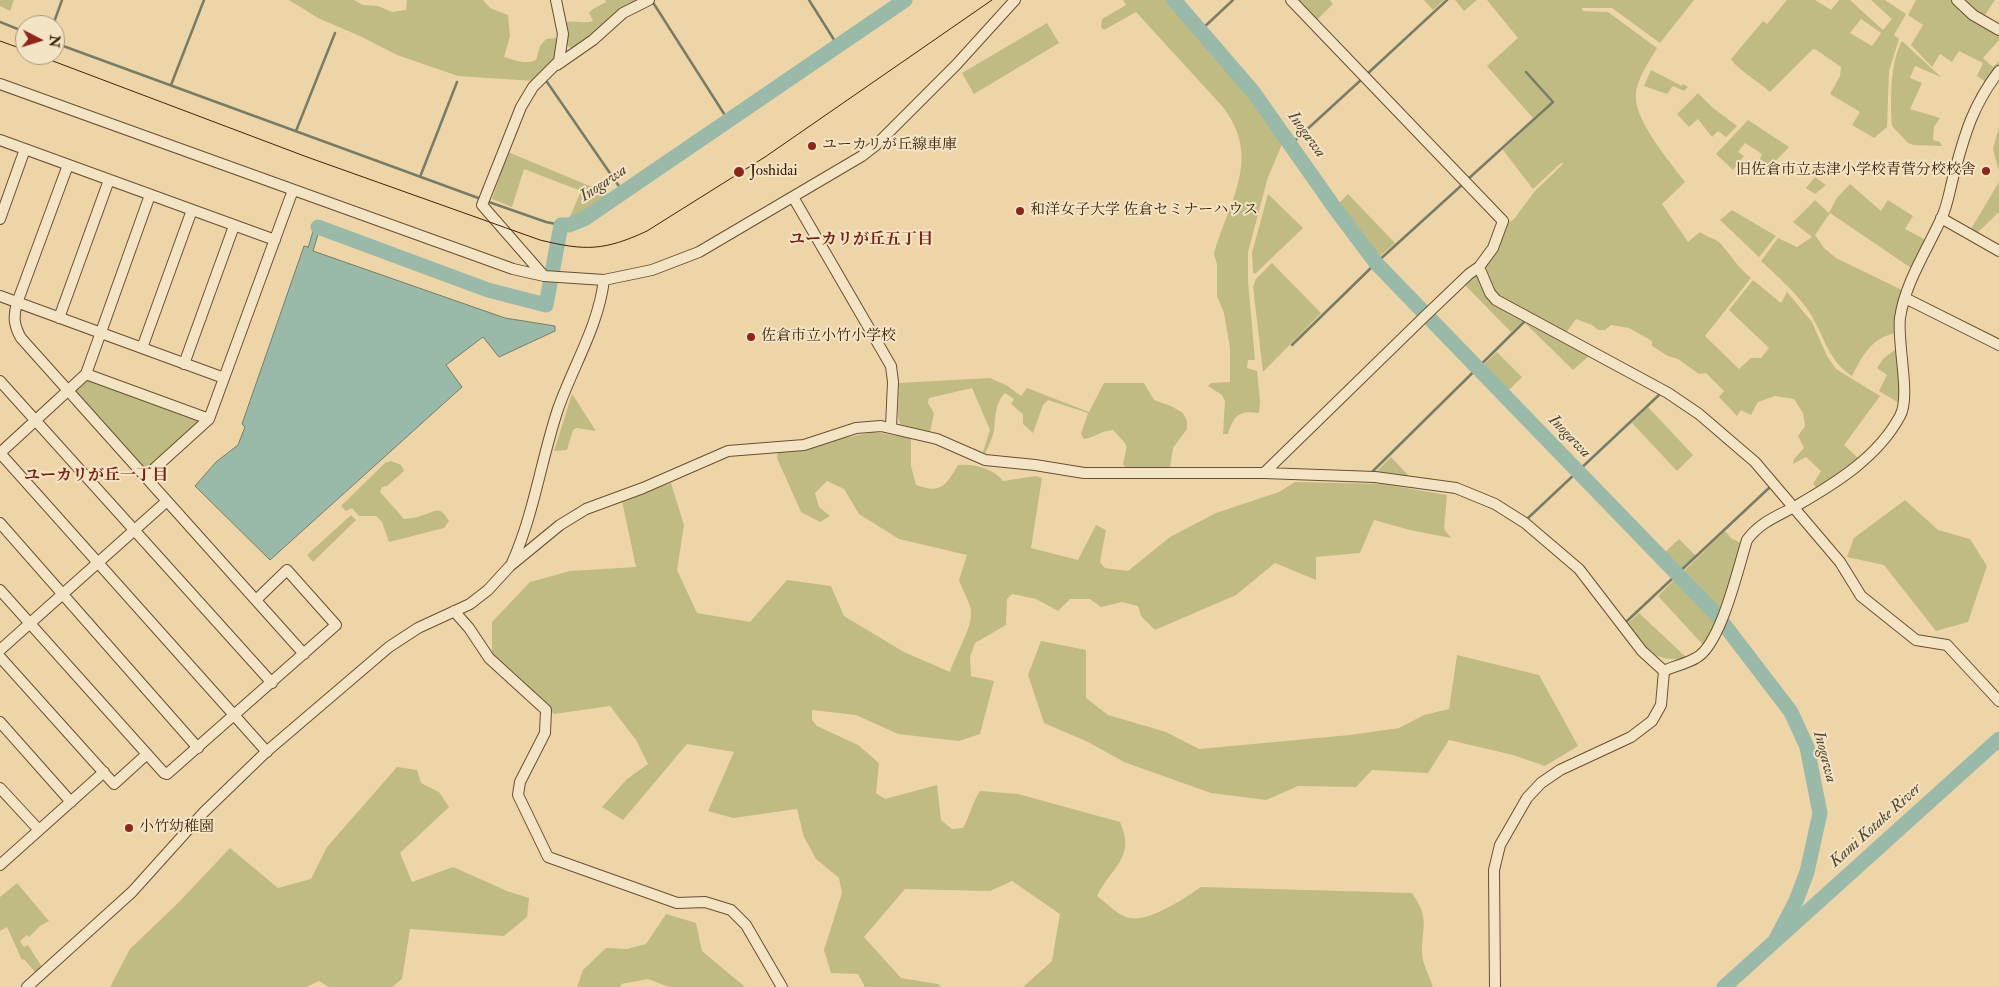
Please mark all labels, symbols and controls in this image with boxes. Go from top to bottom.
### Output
north arrow [15,15,65,65]
text: N [45,34,63,48]
water label: Inogawa [1283,108,1329,162]
place label: ユーカリが丘線車庫 [822,137,957,155]
marker: ユーカリが丘線車庫 [806,140,818,152]
water label: Inogawa [577,161,631,207]
place label: 旧佐倉市立志津小学校青菅分校校舎 [1736,162,1976,180]
place label: Joshidai [750,163,797,181]
marker: Joshidai [732,165,746,179]
marker: 旧佐倉市立志津小学校青菅分校校舎 [1980,165,1992,177]
place label: 和洋女子大学 佐倉セミナーハウス [1030,202,1258,220]
marker: 和洋女子大学 佐倉セミナーハウス [1014,205,1026,217]
district label: ユーカリが丘五丁目 [789,231,933,251]
place label: 佐倉市立小竹小学校 [761,328,896,346]
marker: 佐倉市立小竹小学校 [745,331,757,343]
water label: Inogawa [1544,411,1594,463]
district label: ユーカリが丘一丁目 [24,467,168,487]
water label: Inogawa [1808,729,1840,785]
water label: Kami Kotake River [1826,780,1926,872]
place label: 小竹幼稚園 [139,819,214,837]
marker: 小竹幼稚園 [123,822,135,834]

